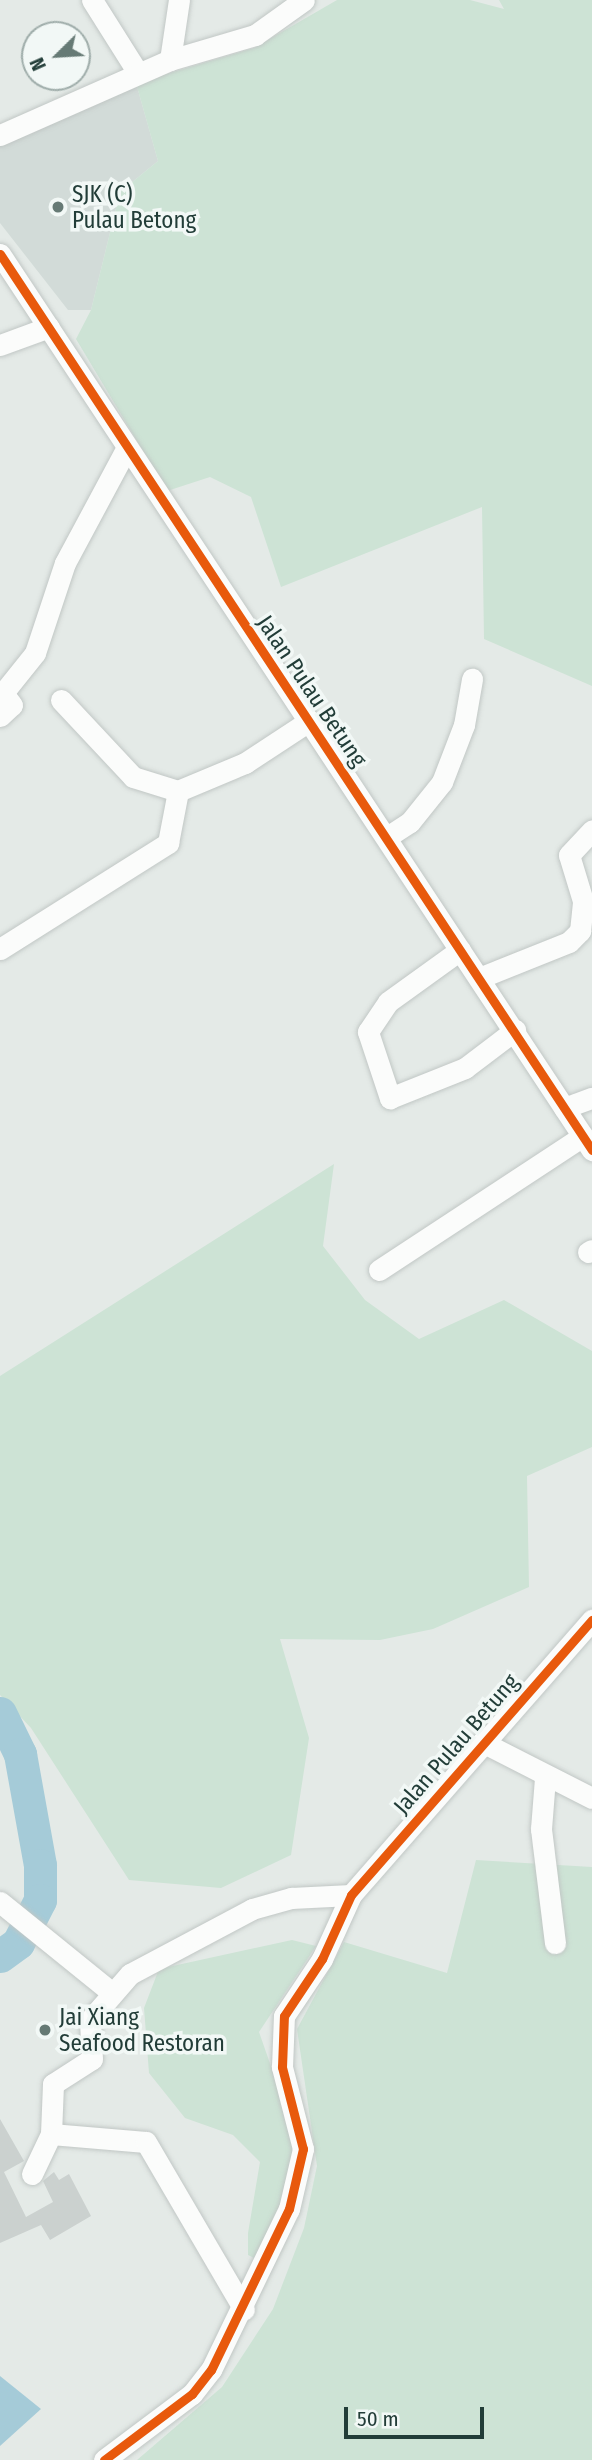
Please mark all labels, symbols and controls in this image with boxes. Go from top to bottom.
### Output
north arrow [21,21,91,91]
text: N [25,54,51,74]
place label: SJK (C) Pulau Betong [72,180,196,234]
marker: SJK (C) Pulau Betong [50,199,66,215]
street label: Jalan Pulau Betung [251,610,373,772]
street label: Jalan Pulau Betung [388,1668,524,1820]
place label: Jai Xiang Seafood Restoran [59,2003,225,2057]
marker: Jai Xiang Seafood Restoran [37,2022,53,2038]
scale bar [347,2394,487,2438]
text: 50 m [357,2406,399,2432]

